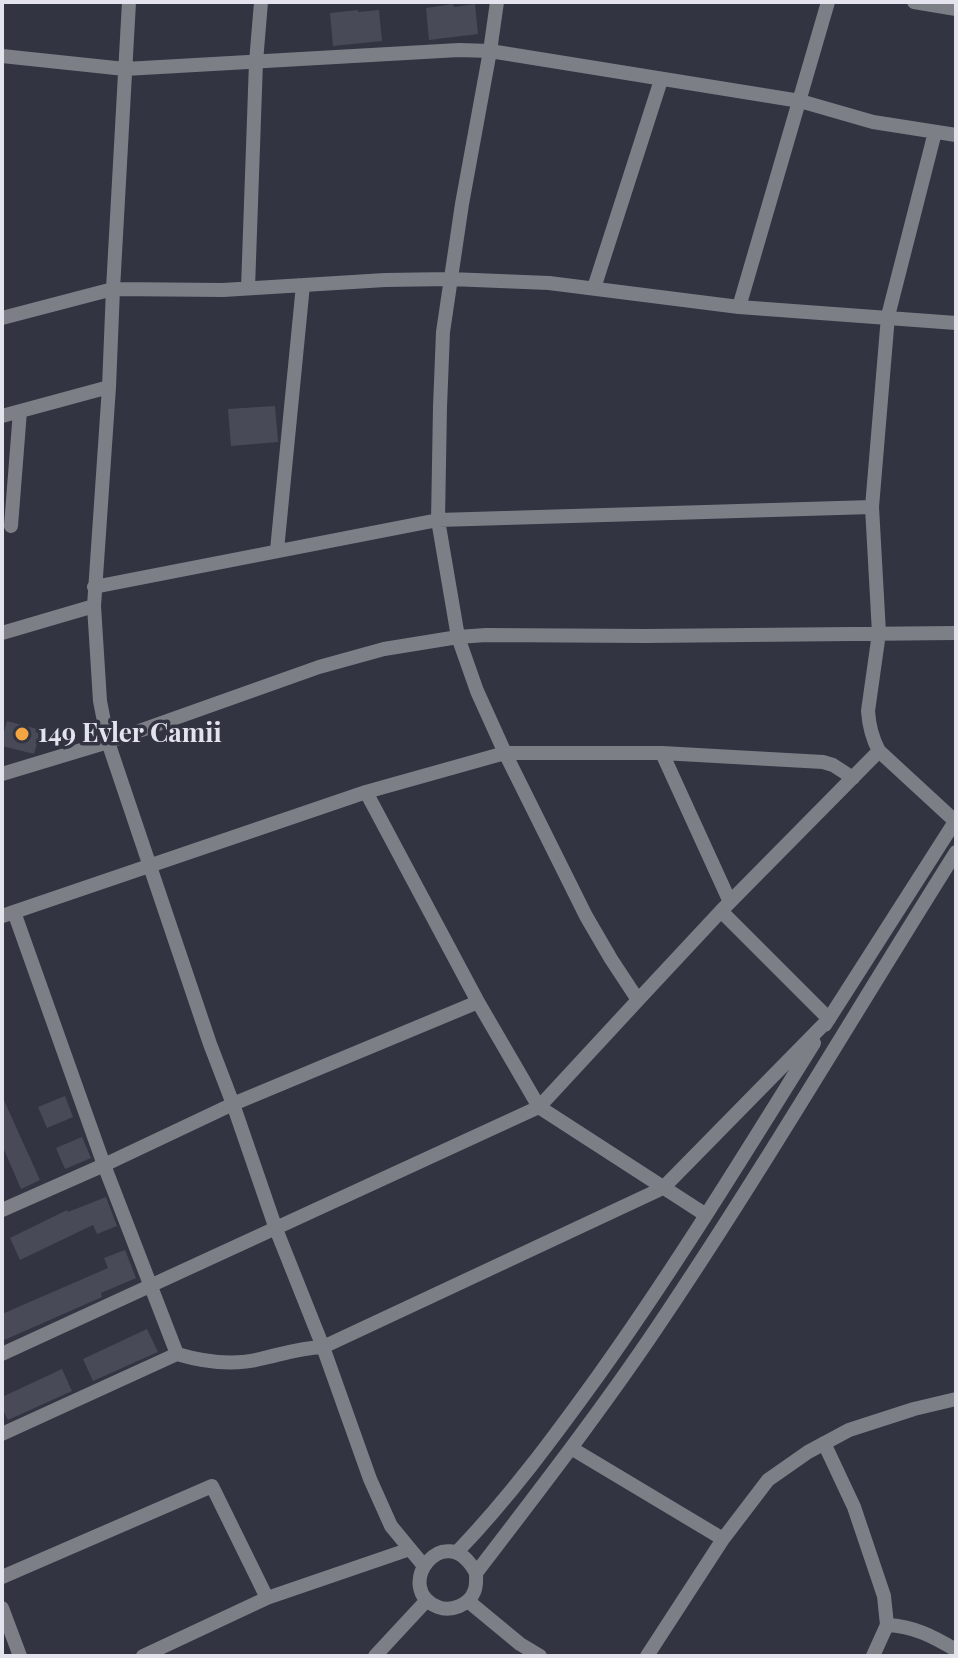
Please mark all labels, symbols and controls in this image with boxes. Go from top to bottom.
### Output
place label: 149 Evler Camii [38,718,222,750]
marker: 149 Evler Camii [13,725,31,743]

